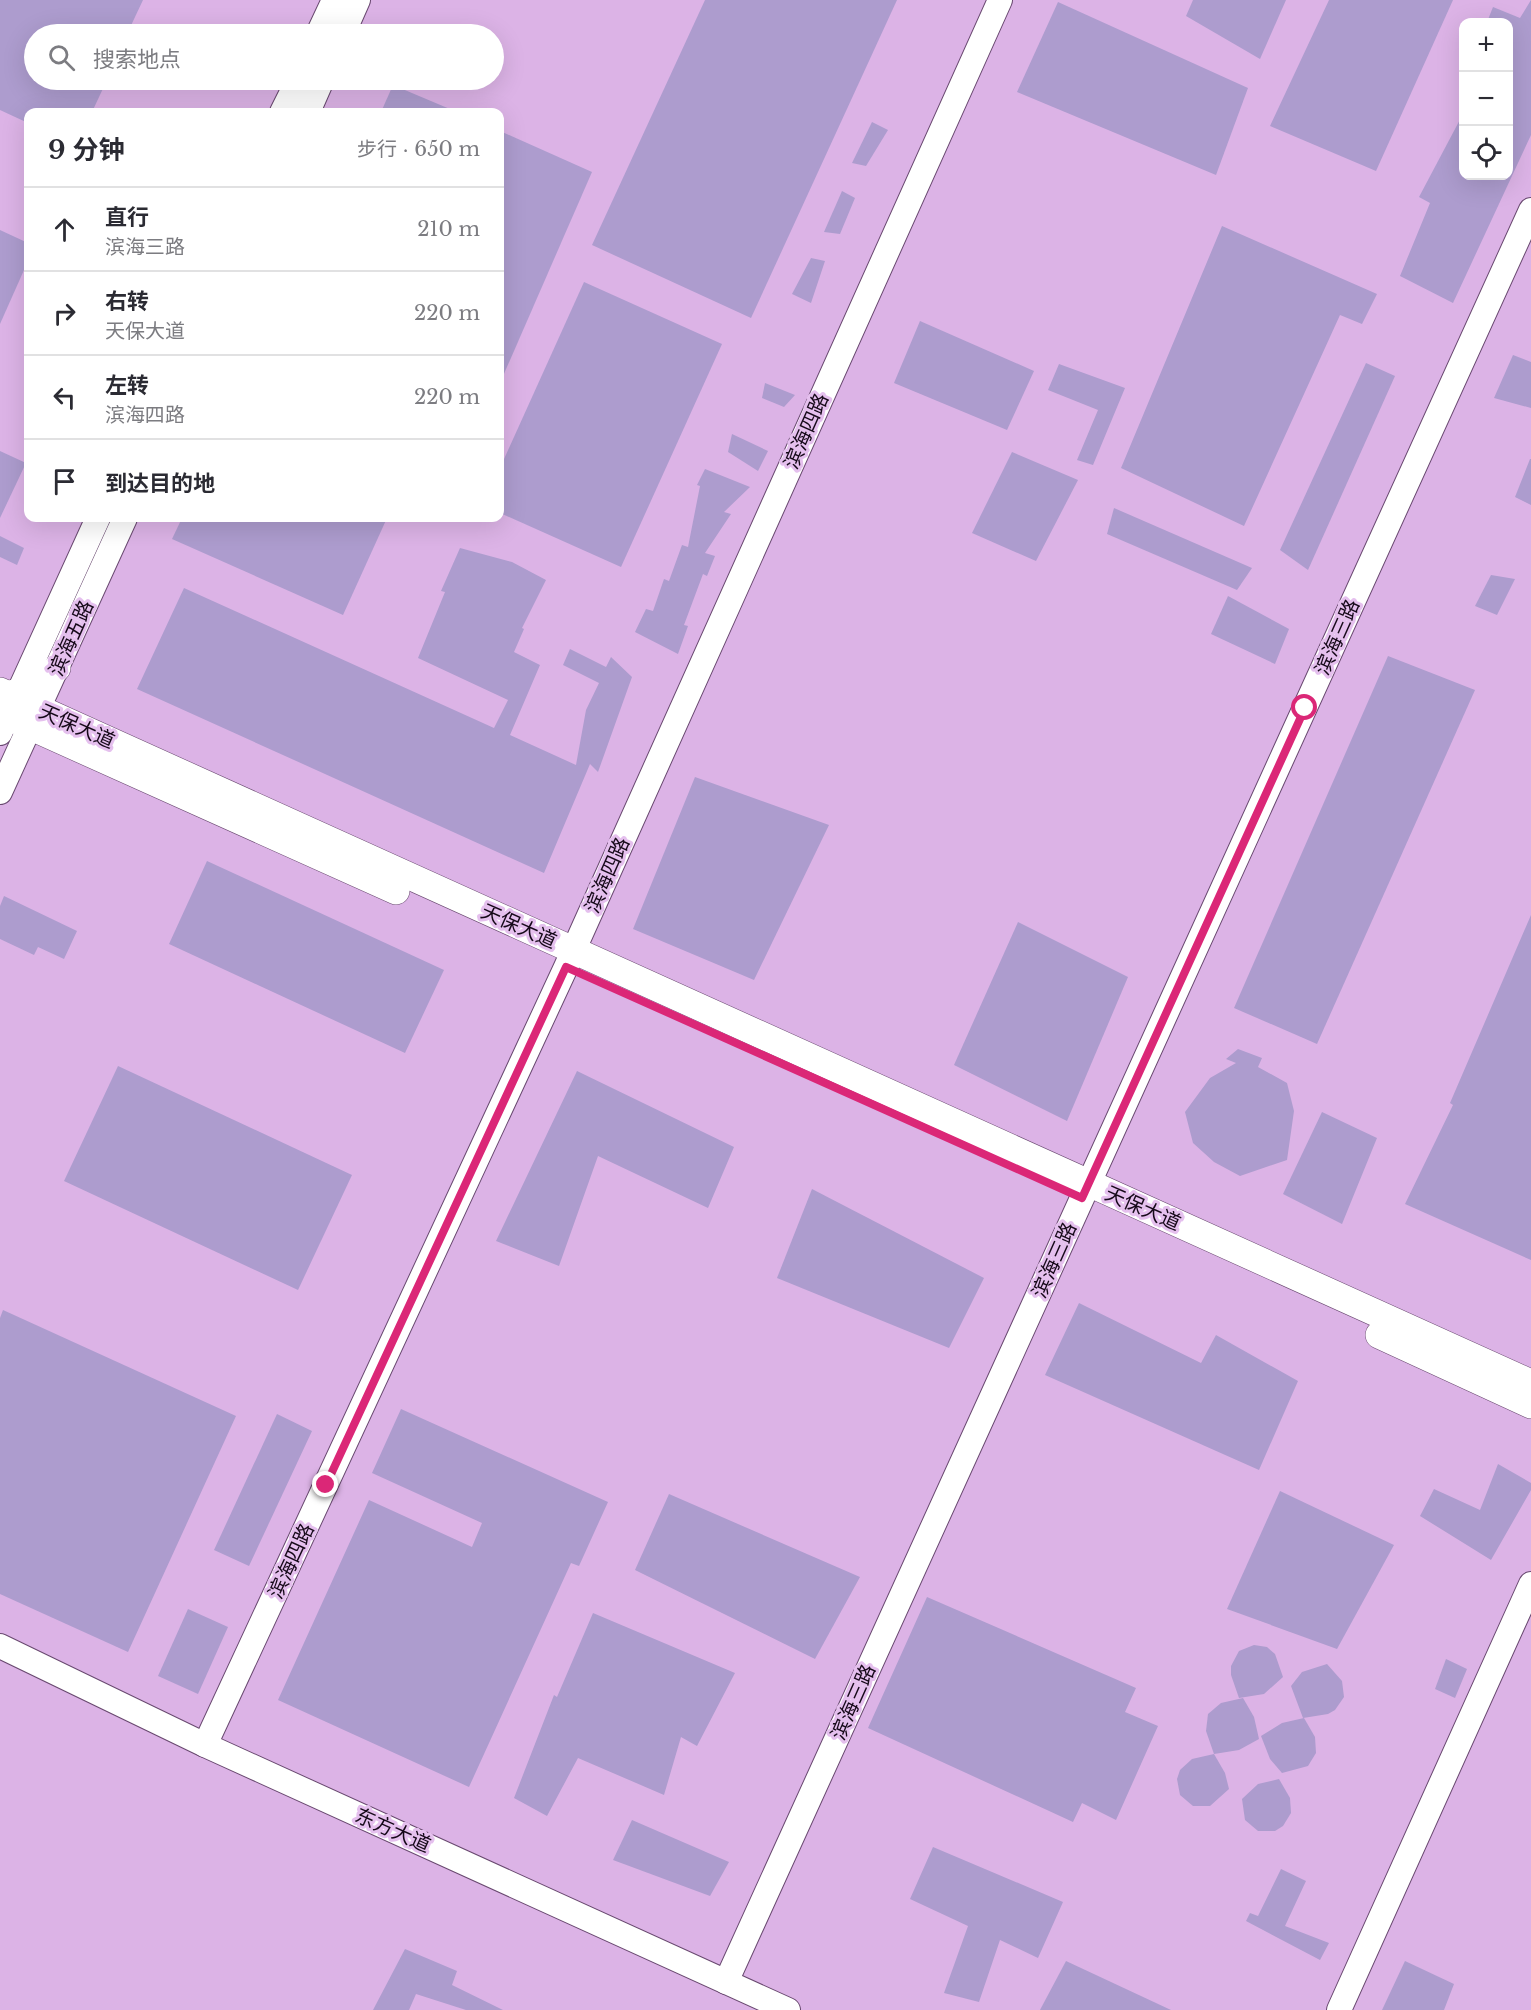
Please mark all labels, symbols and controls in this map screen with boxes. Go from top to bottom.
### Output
map controls [1459,18,1513,180]
button: + [1459,18,1513,72]
search box [24,24,504,90]
icon: search [45,41,78,74]
text: 搜索地点 [93,46,181,73]
button: − [1459,72,1513,126]
button: locate [1459,126,1513,180]
text: 9 分钟 [48,134,124,166]
text: 步行 · 650 m [357,137,480,161]
text: 直行 [105,204,149,231]
icon: ahead [48,213,81,246]
text: 210 m [417,217,480,241]
text: 滨海三路 [105,235,185,259]
text: 右转 [105,288,149,315]
icon: right [48,297,81,330]
text: 220 m [414,301,480,325]
text: 天保大道 [105,319,185,343]
text: 左转 [105,372,149,399]
icon: left [48,381,81,414]
text: 220 m [414,385,480,409]
street label: 滨海四路 [779,390,833,472]
text: 滨海四路 [105,403,185,427]
icon: arrive [48,465,81,498]
text: 到达目的地 [105,470,215,497]
street label: 滨海三路 [1310,596,1364,678]
street label: 滨海五路 [44,597,98,679]
route start [1291,694,1317,720]
street label: 天保大道 [36,699,118,753]
street label: 滨海四路 [580,834,634,916]
street label: 天保大道 [478,899,560,953]
street label: 天保大道 [1102,1181,1184,1235]
street label: 滨海三路 [1027,1219,1081,1301]
route end [312,1471,338,1497]
street label: 滨海四路 [263,1520,319,1602]
street label: 滨海三路 [826,1661,880,1743]
street label: 东方大道 [352,1803,434,1857]

